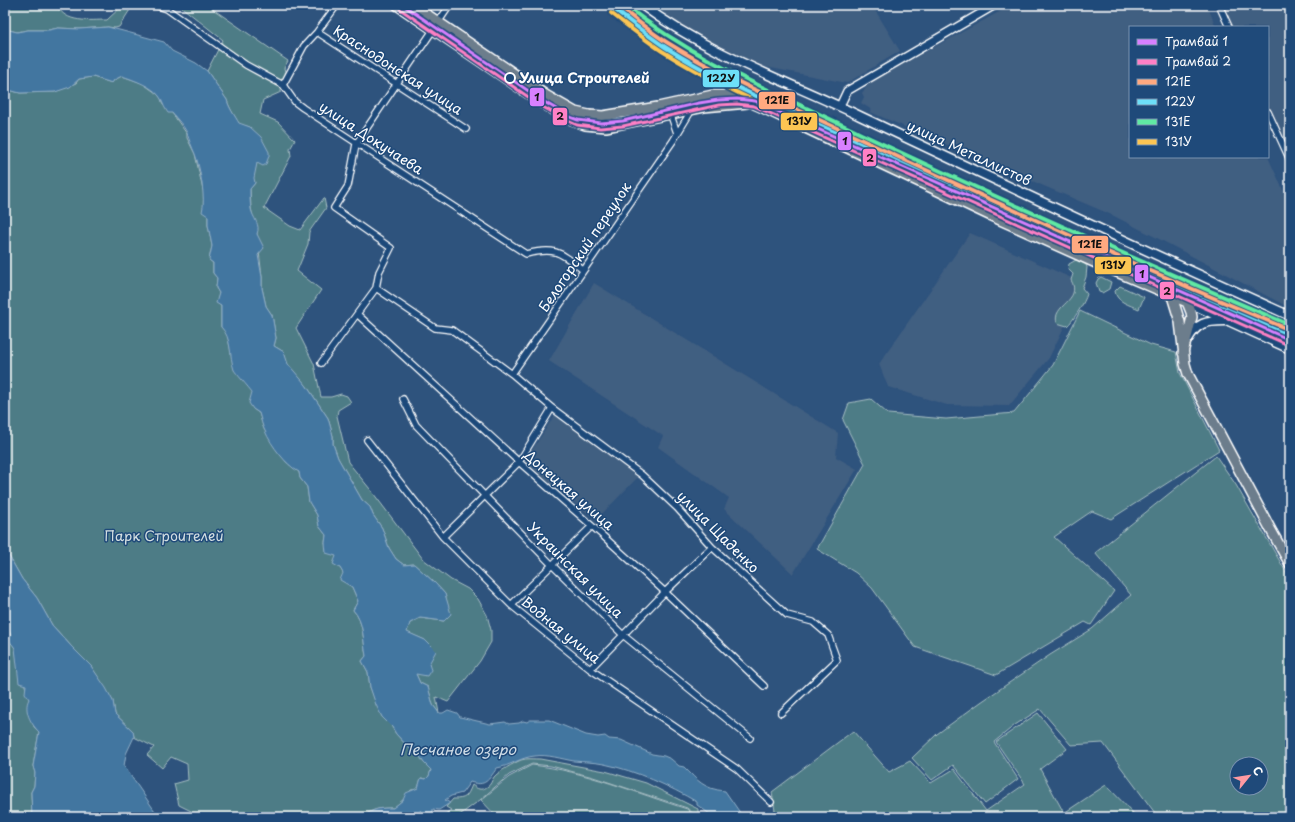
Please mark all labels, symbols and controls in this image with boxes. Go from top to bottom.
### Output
street label: Краснодонская улица [329,20,467,120]
legend [1129,26,1269,158]
text: Трамвай 1 [1165,32,1228,50]
text: Трамвай 2 [1165,52,1231,70]
place label: Улица Строителей [518,67,650,88]
line badge: 122У [702,69,740,88]
text: 122У [707,69,736,86]
marker: Улица Строителей [504,72,516,84]
text: 121Е [1165,72,1191,90]
line badge: 1 [529,87,545,107]
text: 1 [534,88,540,105]
line badge: 121Е [758,91,796,110]
text: 121Е [765,91,789,108]
text: 122У [1165,92,1196,110]
street label: улица Докучаева [315,96,428,179]
line badge: 2 [552,107,568,126]
text: 2 [556,107,564,124]
line badge: 131У [780,112,818,131]
text: 131У [786,112,812,129]
text: 131Е [1165,112,1190,130]
street label: улица Металлистов [903,114,1035,191]
line badge: 1 [837,131,852,151]
text: 1 [842,132,848,149]
text: 131У [1165,132,1192,150]
line badge: 2 [862,148,877,167]
text: 2 [866,149,874,166]
street label: Белогорский переулок [533,177,636,316]
line badge: 121Е [1071,235,1109,254]
text: 121Е [1078,235,1102,252]
line badge: 131У [1094,256,1132,275]
text: 131У [1100,256,1126,273]
line badge: 1 [1134,264,1149,283]
text: 1 [1139,265,1145,282]
line badge: 2 [1159,281,1175,300]
text: 2 [1163,282,1171,299]
street label: Донецкая улица [519,444,619,535]
street label: улица Щаденко [672,486,765,578]
street label: Украинская улица [523,517,628,623]
park label: Парк Строителей [104,525,224,546]
street label: Водная улица [517,591,606,668]
water label: Песчаное озеро [400,737,517,760]
north arrow [1229,756,1269,796]
text: С [1249,763,1268,779]

